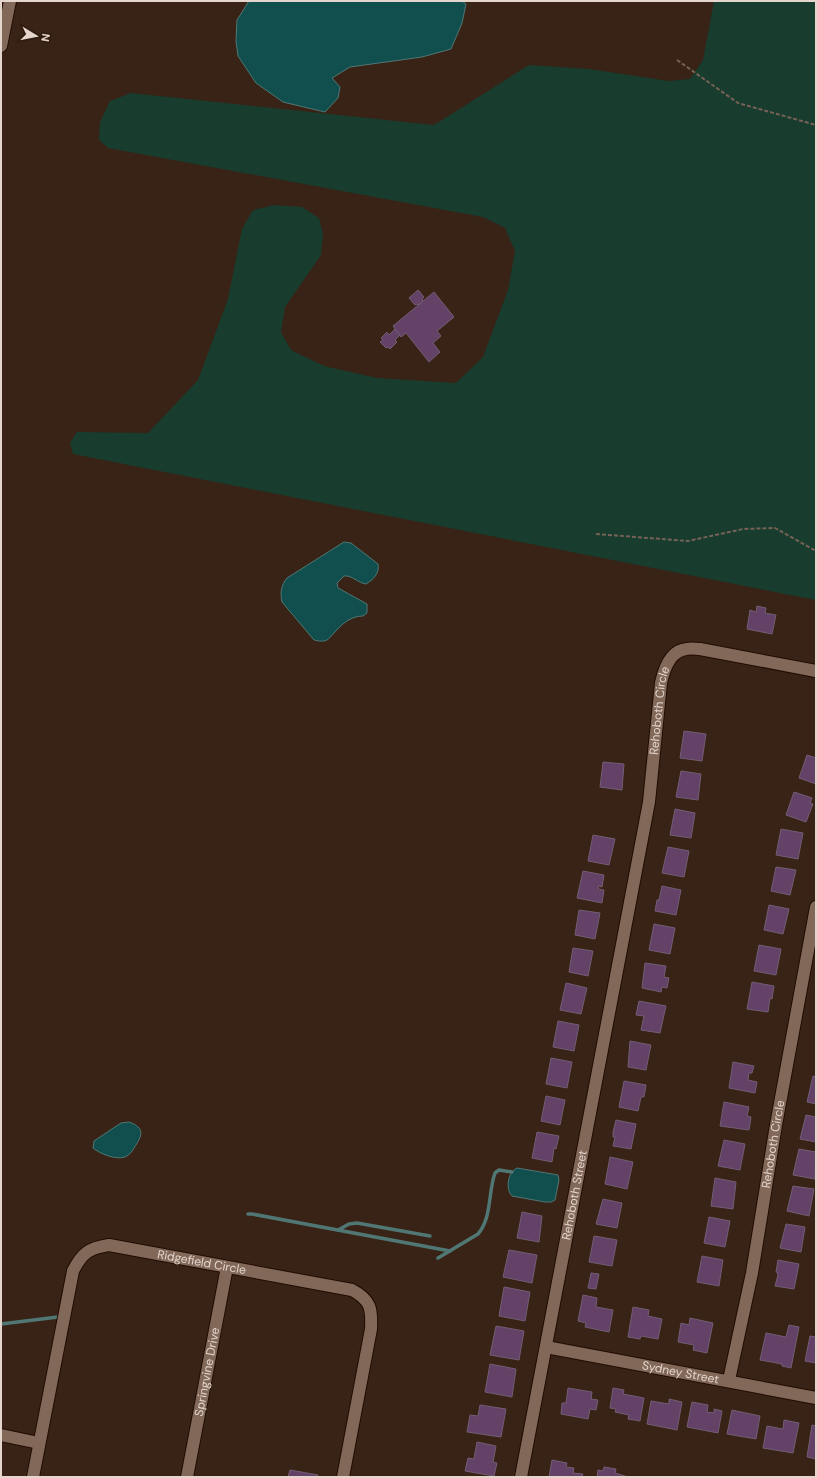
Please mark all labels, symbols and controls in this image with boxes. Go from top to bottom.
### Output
north arrow [16,16,56,56]
text: N [38,33,53,43]
street label: Rehoboth Circle [646,664,673,756]
street label: Rehoboth Circle [758,1099,788,1189]
street label: Rehoboth Street [558,1149,591,1241]
street label: Ridgefield Circle [156,1246,247,1278]
street label: Springvine Drive [191,1326,223,1418]
street label: Sydney Street [641,1357,721,1388]

